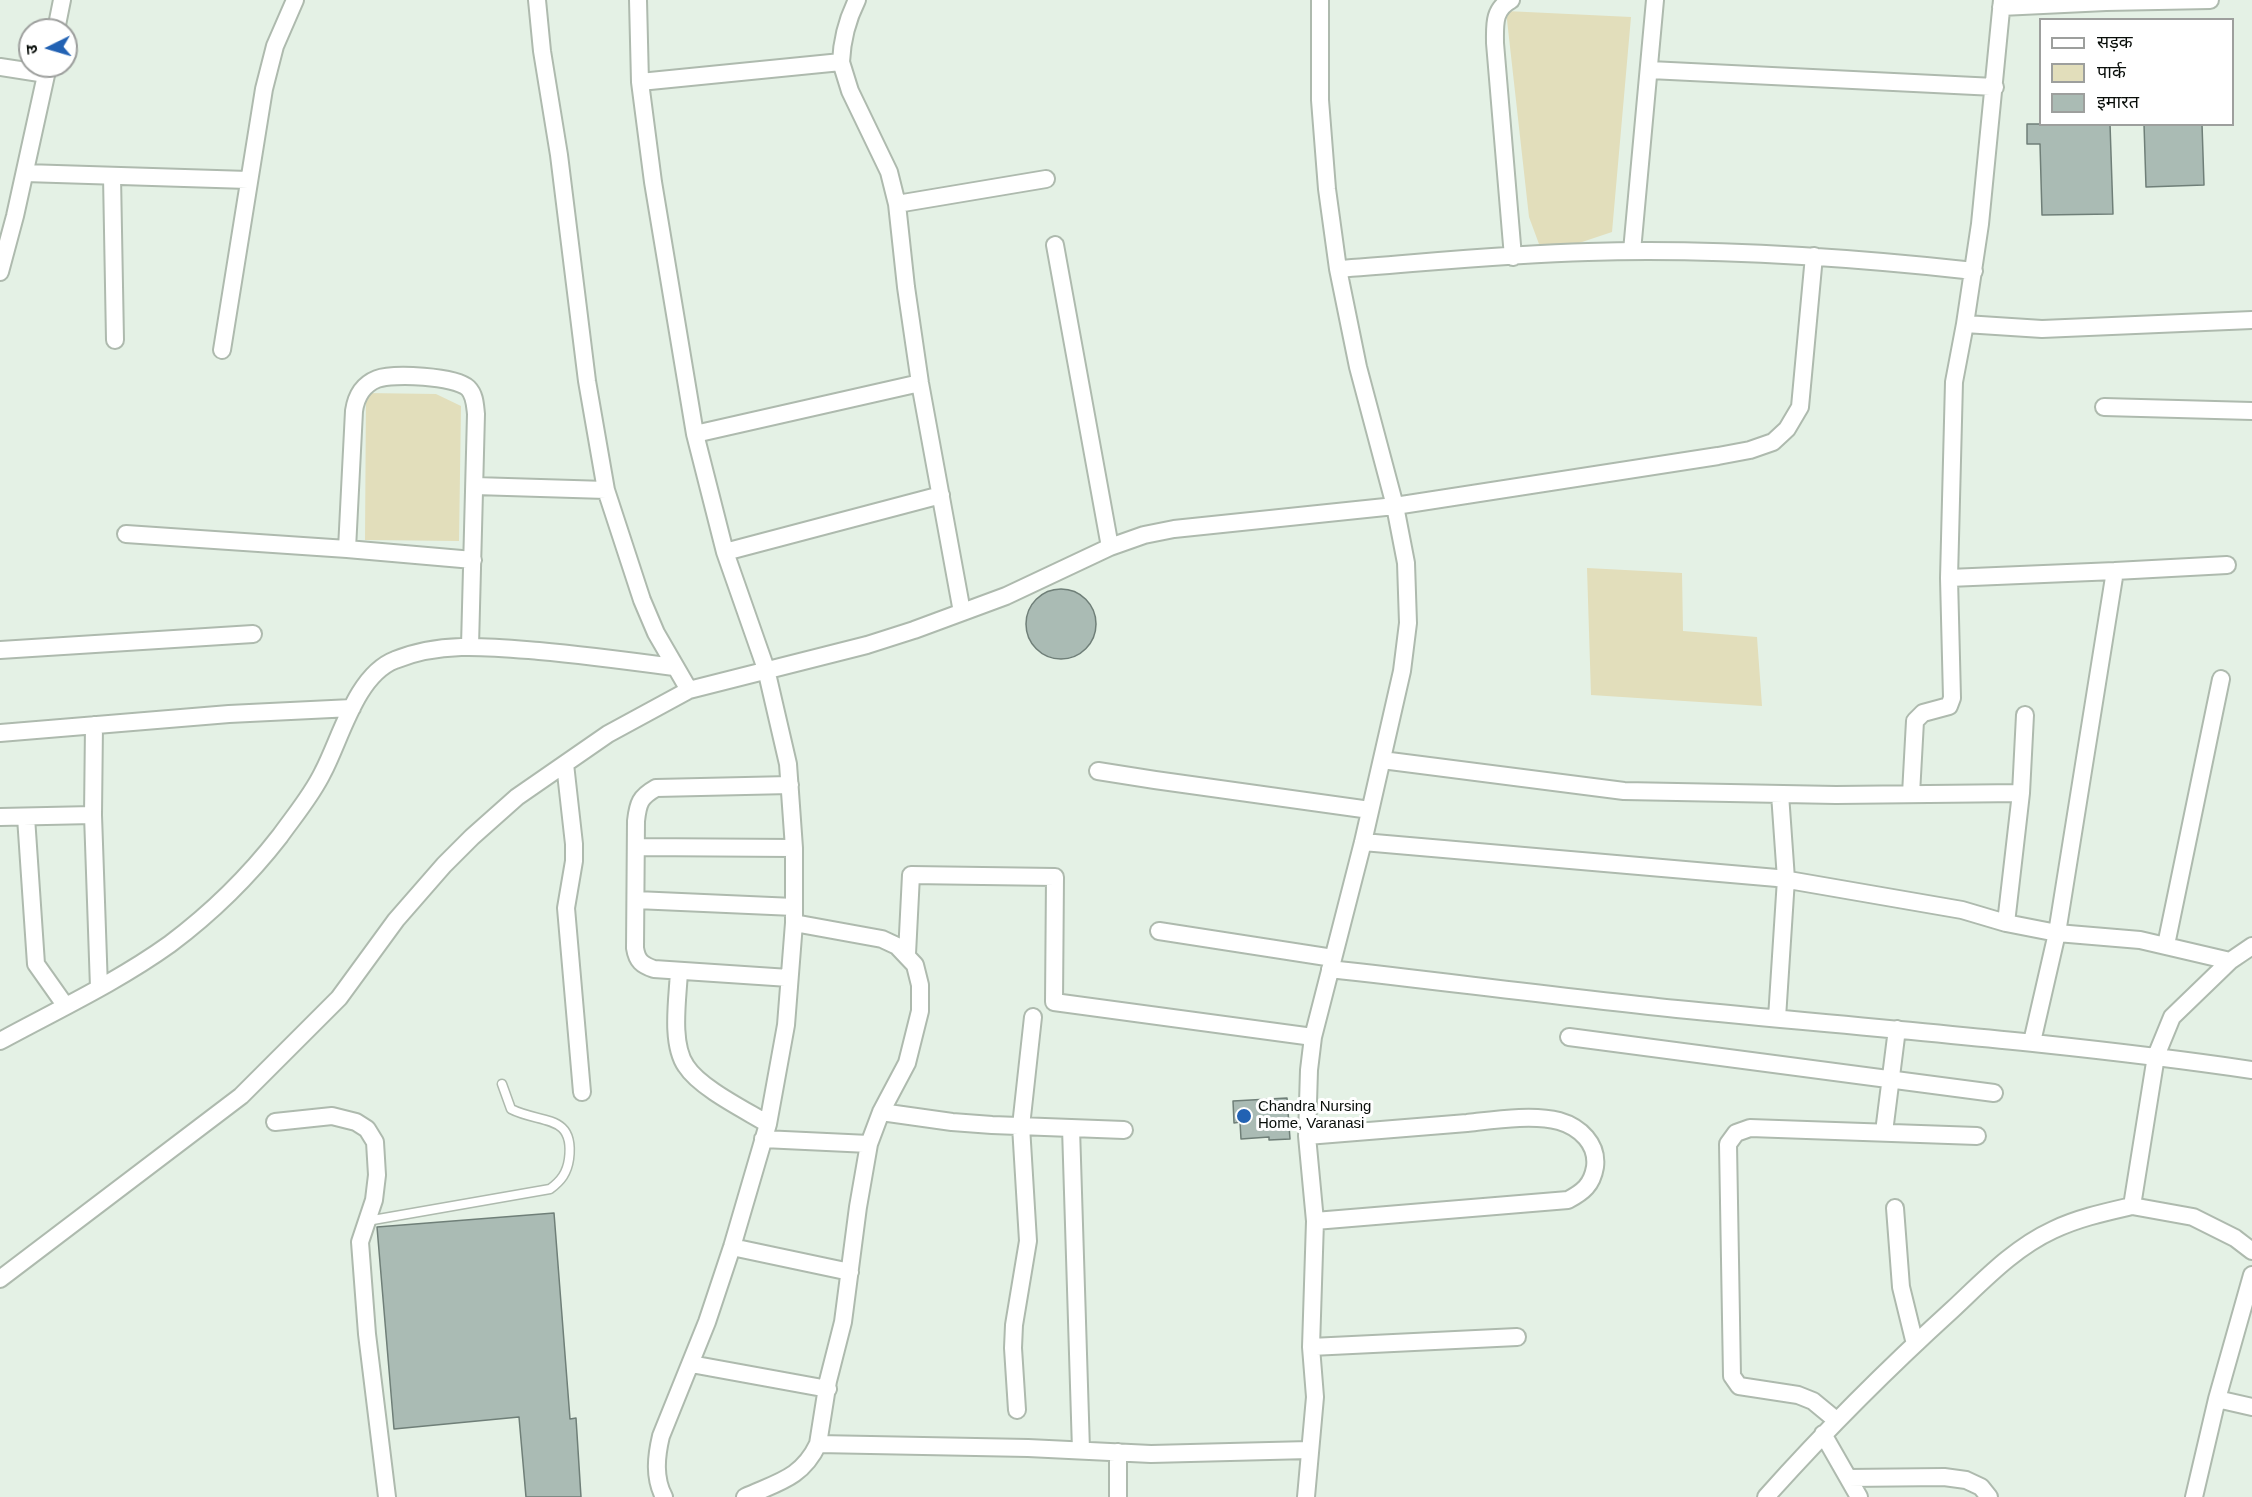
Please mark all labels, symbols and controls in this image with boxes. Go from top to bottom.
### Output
north arrow [18,18,78,78]
legend [2039,18,2234,126]
text: सड़क [2097,32,2133,52]
text: उ [23,44,40,55]
text: पार्क [2097,62,2126,82]
text: इमारत [2097,92,2139,112]
place label: Chandra Nursing Home, Varanasi [1258,1098,1371,1133]
marker: Chandra Nursing Home, Varanasi [1235,1107,1253,1125]

